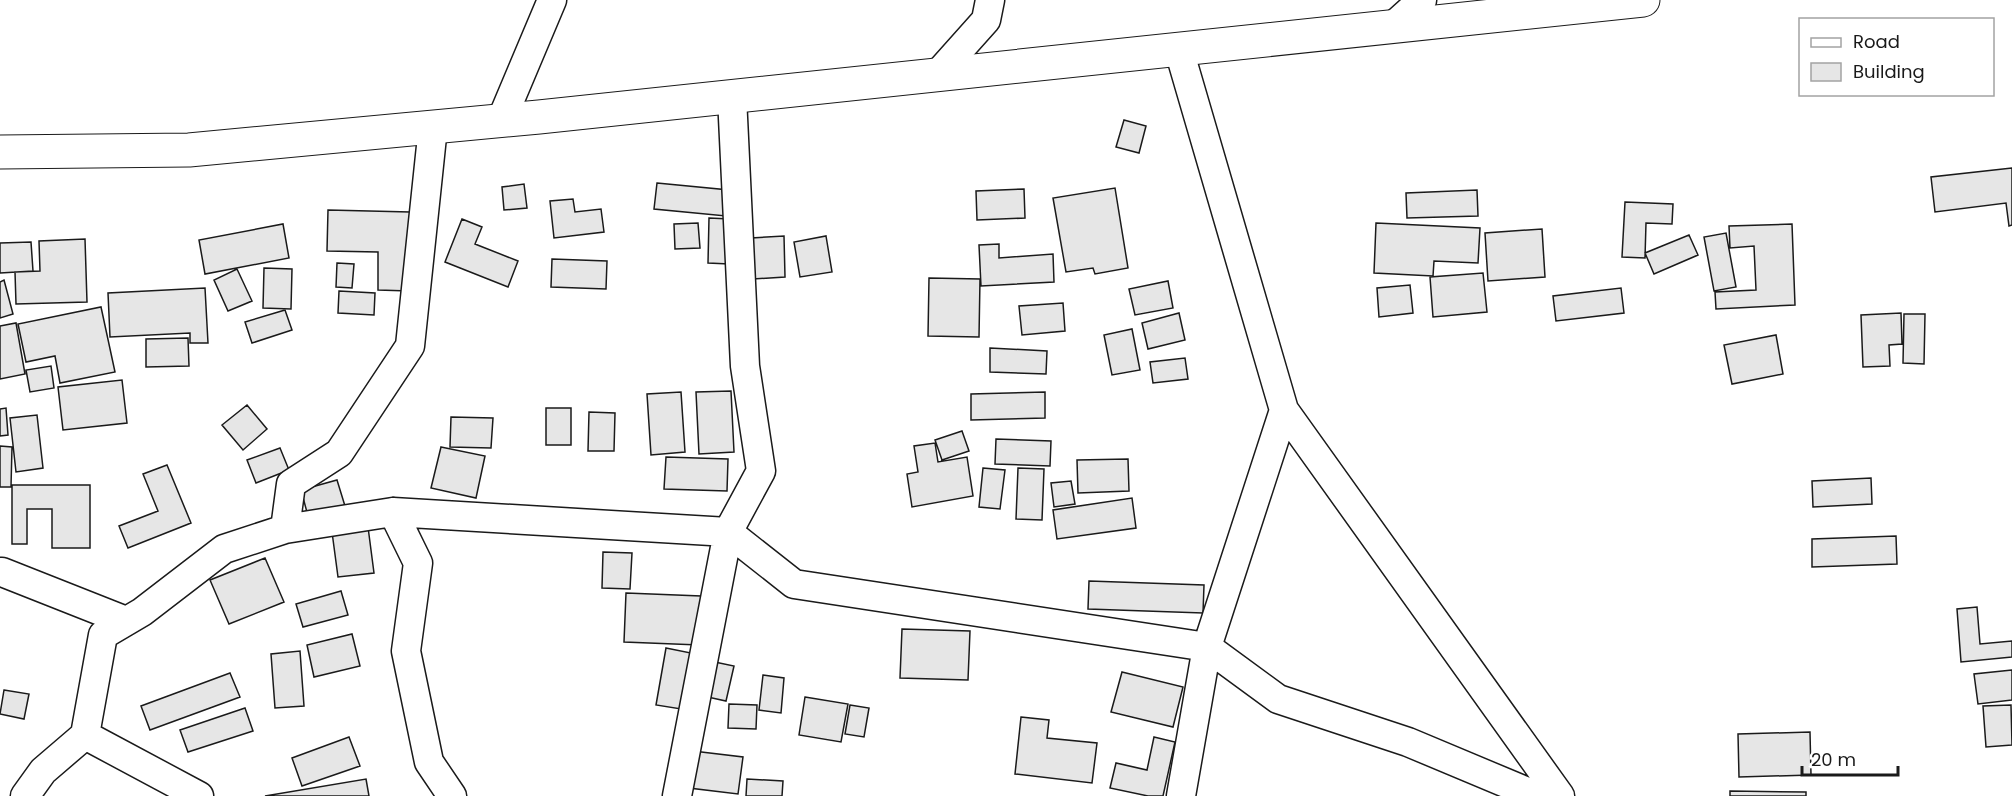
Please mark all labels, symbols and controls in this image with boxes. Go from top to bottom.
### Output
legend [1799,18,1994,96]
text: Road [1853,29,1900,54]
text: Building [1853,59,1925,84]
scale bar [1802,739,1898,777]
text: 20 m [1811,747,1856,772]

